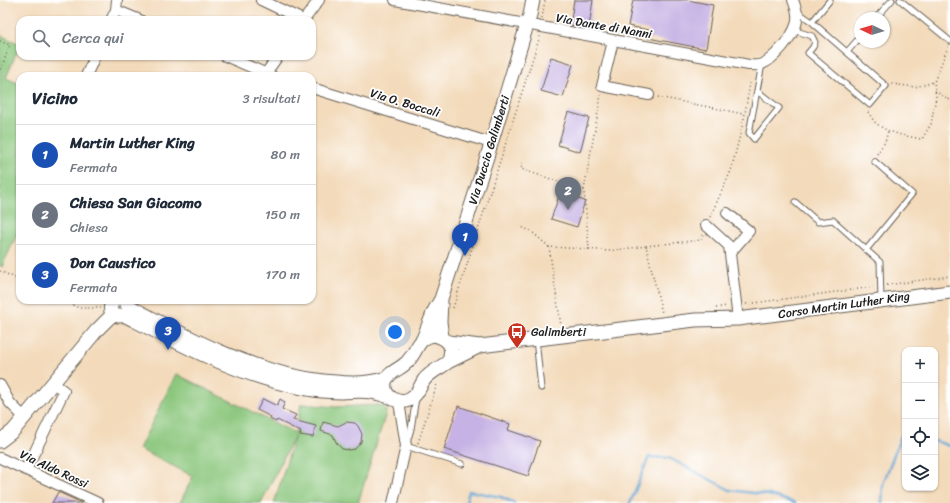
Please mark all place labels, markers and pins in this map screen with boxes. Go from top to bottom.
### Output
pin: 2 [555,177,581,210]
pin: 1 [452,223,478,256]
pin: 3 [155,317,181,350]
bus stop icon: Galimberti [506,321,528,349]
place label: Galimberti [531,321,587,343]

